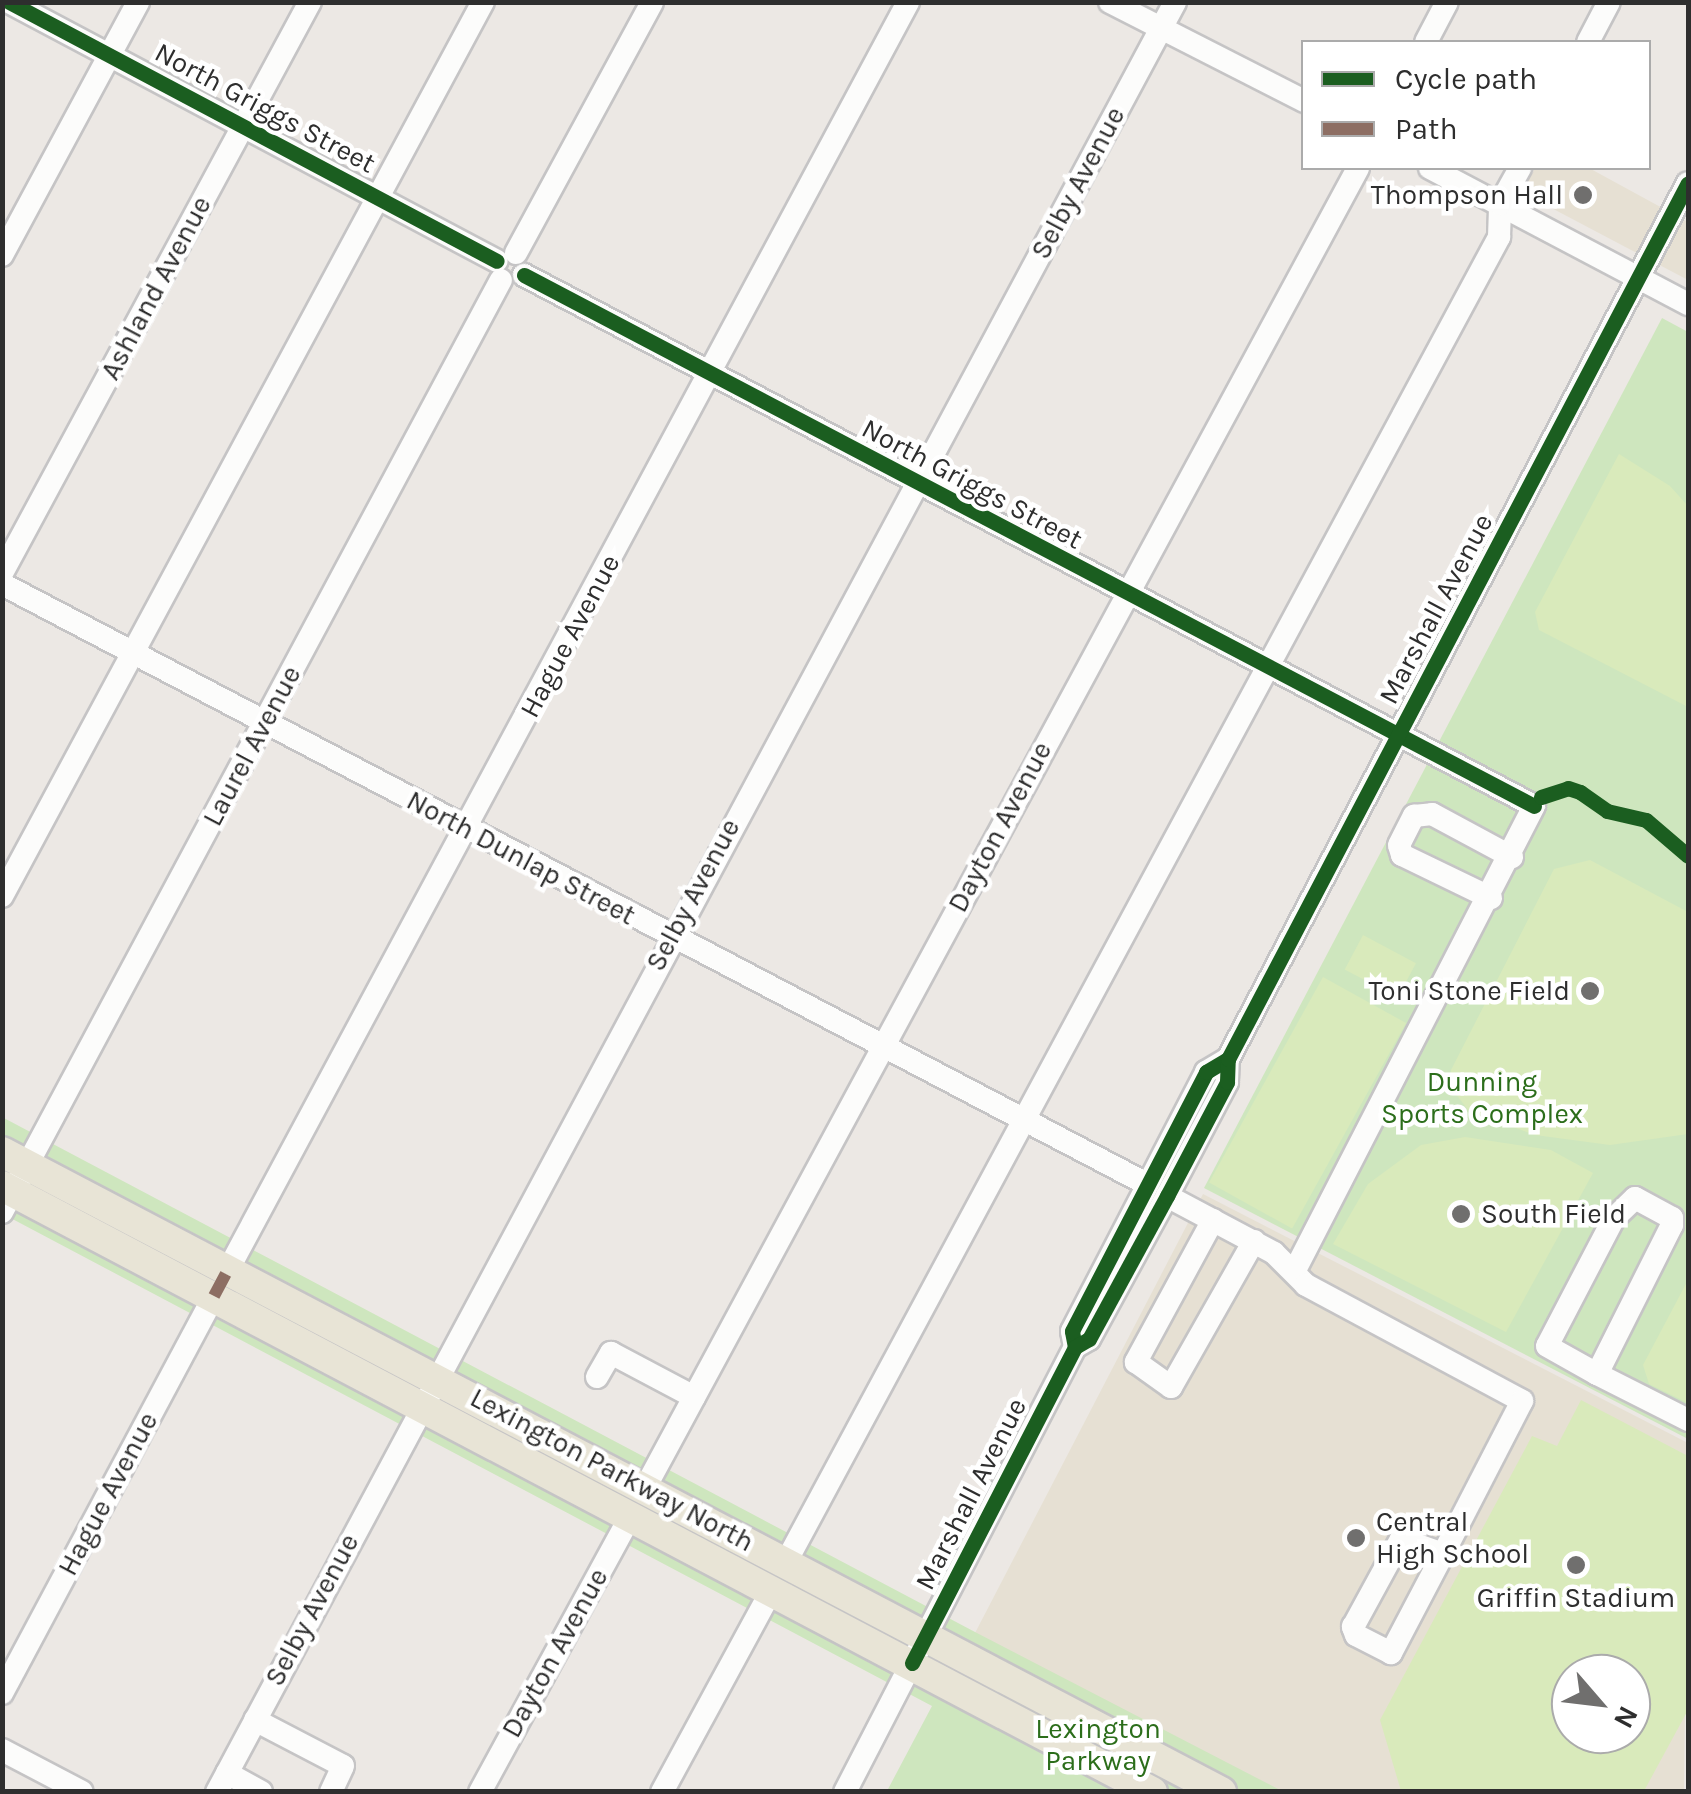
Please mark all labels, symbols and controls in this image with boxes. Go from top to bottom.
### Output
street label: North Griggs Street [149,36,381,180]
legend [1301,40,1651,170]
text: Cycle path [1395,61,1537,97]
street label: Selby Avenue [1024,101,1132,265]
text: Path [1395,111,1458,147]
place label: Thompson Hall [1371,178,1563,212]
marker: Thompson Hall [1572,184,1594,206]
street label: Ashland Avenue [93,190,219,386]
street label: North Griggs Street [856,412,1088,556]
street label: Marshall Avenue [1372,508,1500,710]
street label: Hague Avenue [513,549,627,723]
street label: Laurel Avenue [196,660,308,832]
street label: Dayton Avenue [941,736,1059,918]
street label: North Dunlap Street [401,784,641,932]
street label: Selby Avenue [639,813,747,977]
place label: Toni Stone Field [1368,974,1570,1008]
marker: Toni Stone Field [1579,980,1601,1002]
park label: Dunning Sports Complex [1381,1065,1583,1131]
place label: South Field [1481,1197,1626,1231]
marker: South Field [1450,1203,1472,1225]
street label: Lexington Parkway North [464,1381,760,1559]
street label: Marshall Avenue [908,1392,1034,1596]
street label: Hague Avenue [51,1407,165,1581]
place label: Central High School [1376,1505,1529,1571]
marker: Central High School [1345,1527,1367,1549]
street label: Selby Avenue [258,1528,366,1692]
marker: Griffin Stadium [1565,1554,1587,1576]
street label: Dayton Avenue [495,1562,615,1744]
place label: Griffin Stadium [1477,1581,1675,1615]
north arrow [1551,1654,1651,1754]
text: N [1607,1701,1645,1734]
park label: Lexington Parkway [1035,1712,1161,1778]

